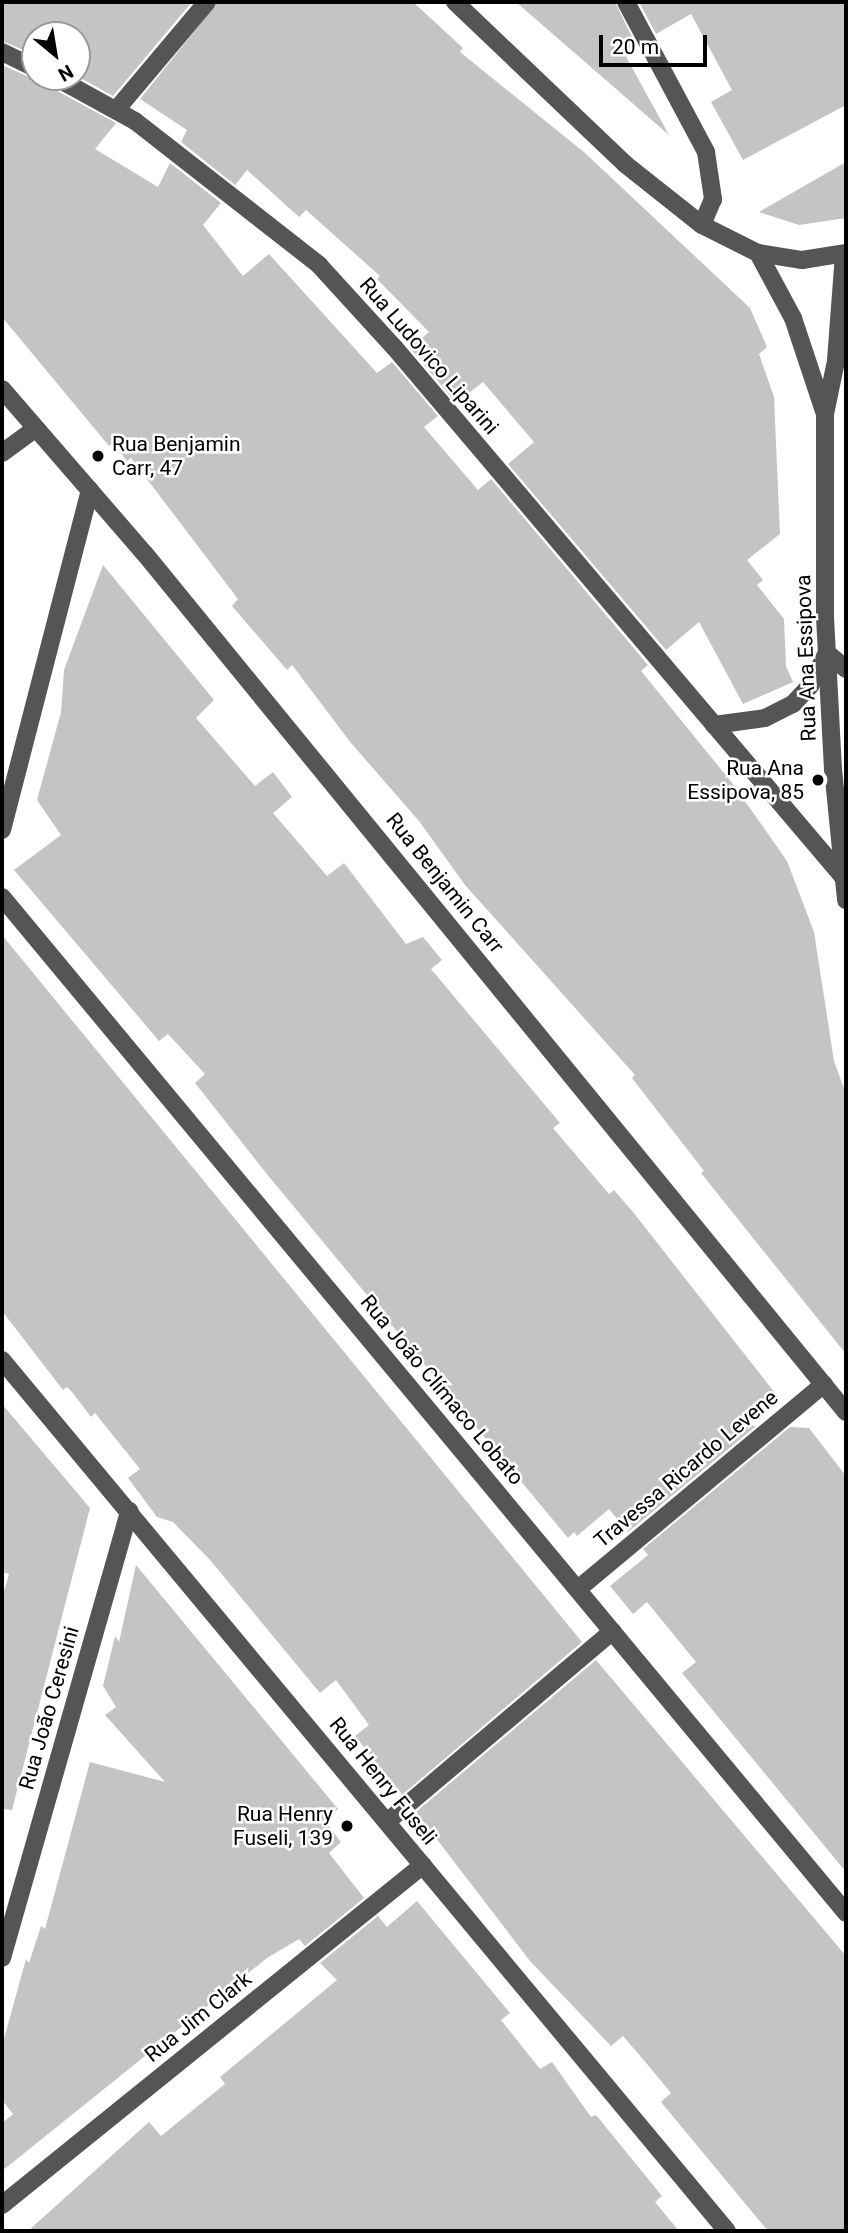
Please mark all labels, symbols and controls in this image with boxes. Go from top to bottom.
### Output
north arrow [21,21,91,91]
scale bar [603,21,712,65]
text: 20 m [612,35,659,59]
text: N [54,60,77,86]
street label: Rua Ludovico Liparini [354,273,504,439]
place label: Rua Benjamin Carr, 47 [112,431,241,481]
marker: Rua Benjamin Carr, 47 [90,448,106,464]
street label: Rua Ana Essipova [790,574,822,742]
place label: Rua Ana Essipova, 85 [687,755,804,805]
marker: Rua Ana Essipova, 85 [810,772,826,788]
street label: Rua Benjamin Carr [381,808,509,958]
street label: Rua João Clímaco Lobato [355,1290,529,1490]
street label: Travessa Ricardo Levene [589,1385,783,1553]
street label: Rua João Ceresini [14,1623,84,1793]
street label: Rua Henry Fuseli [324,1712,442,1850]
place label: Rua Henry Fuseli, 139 [233,1801,333,1851]
marker: Rua Henry Fuseli, 139 [339,1818,355,1834]
street label: Rua Jim Clark [140,1966,256,2068]

